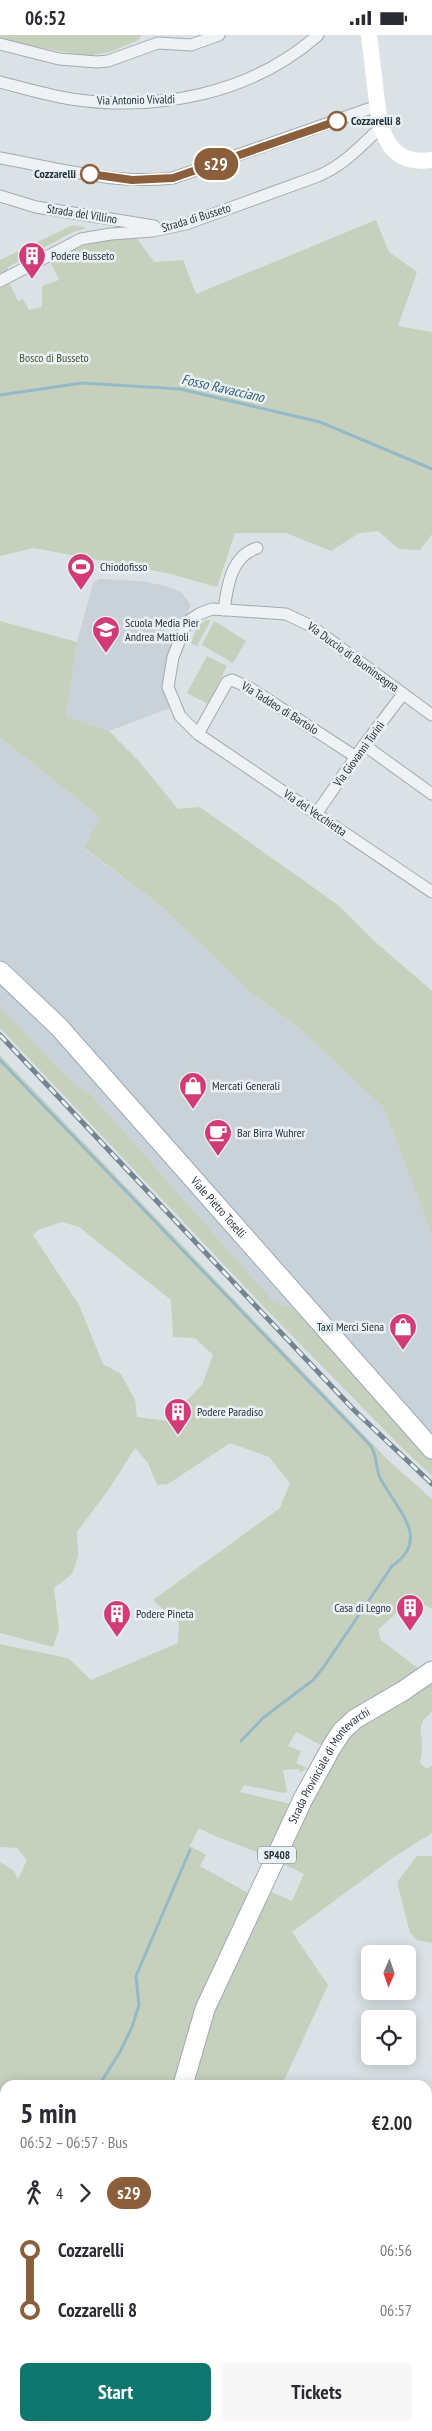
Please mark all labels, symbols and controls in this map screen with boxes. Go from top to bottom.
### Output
text: 06:52 [25,6,66,30]
street label: Via Antonio Vivaldi [96,91,175,108]
marker: Cozzarelli 8 [327,111,347,131]
place label: Cozzarelli 8 [351,113,401,128]
line badge: s29 [187,148,245,180]
text: s29 [204,152,228,175]
marker: Cozzarelli [80,164,100,184]
place label: Cozzarelli [34,166,76,181]
street label: Strada di Busseto [159,200,232,235]
street label: Strada del Villino [46,201,118,226]
building icon: Podere Busseto [17,241,47,280]
place label: Podere Busseto [51,248,115,263]
park label: Bosco di Busseto [19,350,89,365]
water label: Fosso Ravacciano [180,370,267,406]
sports icon: Chiodofisso [66,552,96,591]
place label: Chiodofisso [100,559,147,574]
school or university icon: Scuola Media Pier Andrea Mattioli [91,615,121,654]
place label: Scuola Media Pier Andrea Mattioli [125,615,200,644]
street label: Via Duccio di Buoninsegna [304,618,402,695]
street label: Via Taddeo di Bartolo [238,677,322,737]
street label: Via Giovanni Turini [329,718,387,790]
street label: Via del Vecchietta [280,785,350,839]
shop icon: Mercati Generali [178,1071,208,1110]
place label: Mercati Generali [212,1078,280,1093]
cafe icon: Bar Birra Wuhrer [203,1118,233,1157]
place label: Bar Birra Wuhrer [237,1125,306,1140]
street label: Viale Pietro Toselli [187,1172,250,1241]
shop icon: Taxi Merci Siena [388,1312,418,1351]
place label: Taxi Merci Siena [317,1319,384,1334]
building icon: Podere Paradiso [163,1397,193,1436]
place label: Podere Paradiso [197,1404,263,1419]
building icon: Casa di Legno [395,1593,425,1632]
building icon: Podere Pineta [102,1599,132,1638]
place label: Casa di Legno [334,1600,391,1615]
place label: Podere Pineta [136,1606,194,1621]
street label: Strada Provinciale di Montevarchi [285,1704,373,1826]
road number: SP408 [258,1847,296,1863]
north arrow [361,1945,416,2000]
map controls [361,1945,416,2065]
button: locate [361,2010,416,2065]
text: 5 min [20,2094,77,2131]
text: €2.00 [372,2111,412,2135]
text: 06:52 – 06:57 · Bus [20,2132,128,2152]
icon: walk [20,2179,48,2207]
icon: forward [71,2179,99,2207]
text: s29 [117,2181,141,2204]
text: 4 [56,2183,63,2203]
text: Cozzarelli [58,2238,124,2262]
text: 06:56 [380,2240,412,2260]
text: Cozzarelli 8 [58,2298,137,2322]
text: 06:57 [380,2300,412,2320]
button: Start [20,2363,211,2421]
button: Tickets [221,2363,412,2421]

